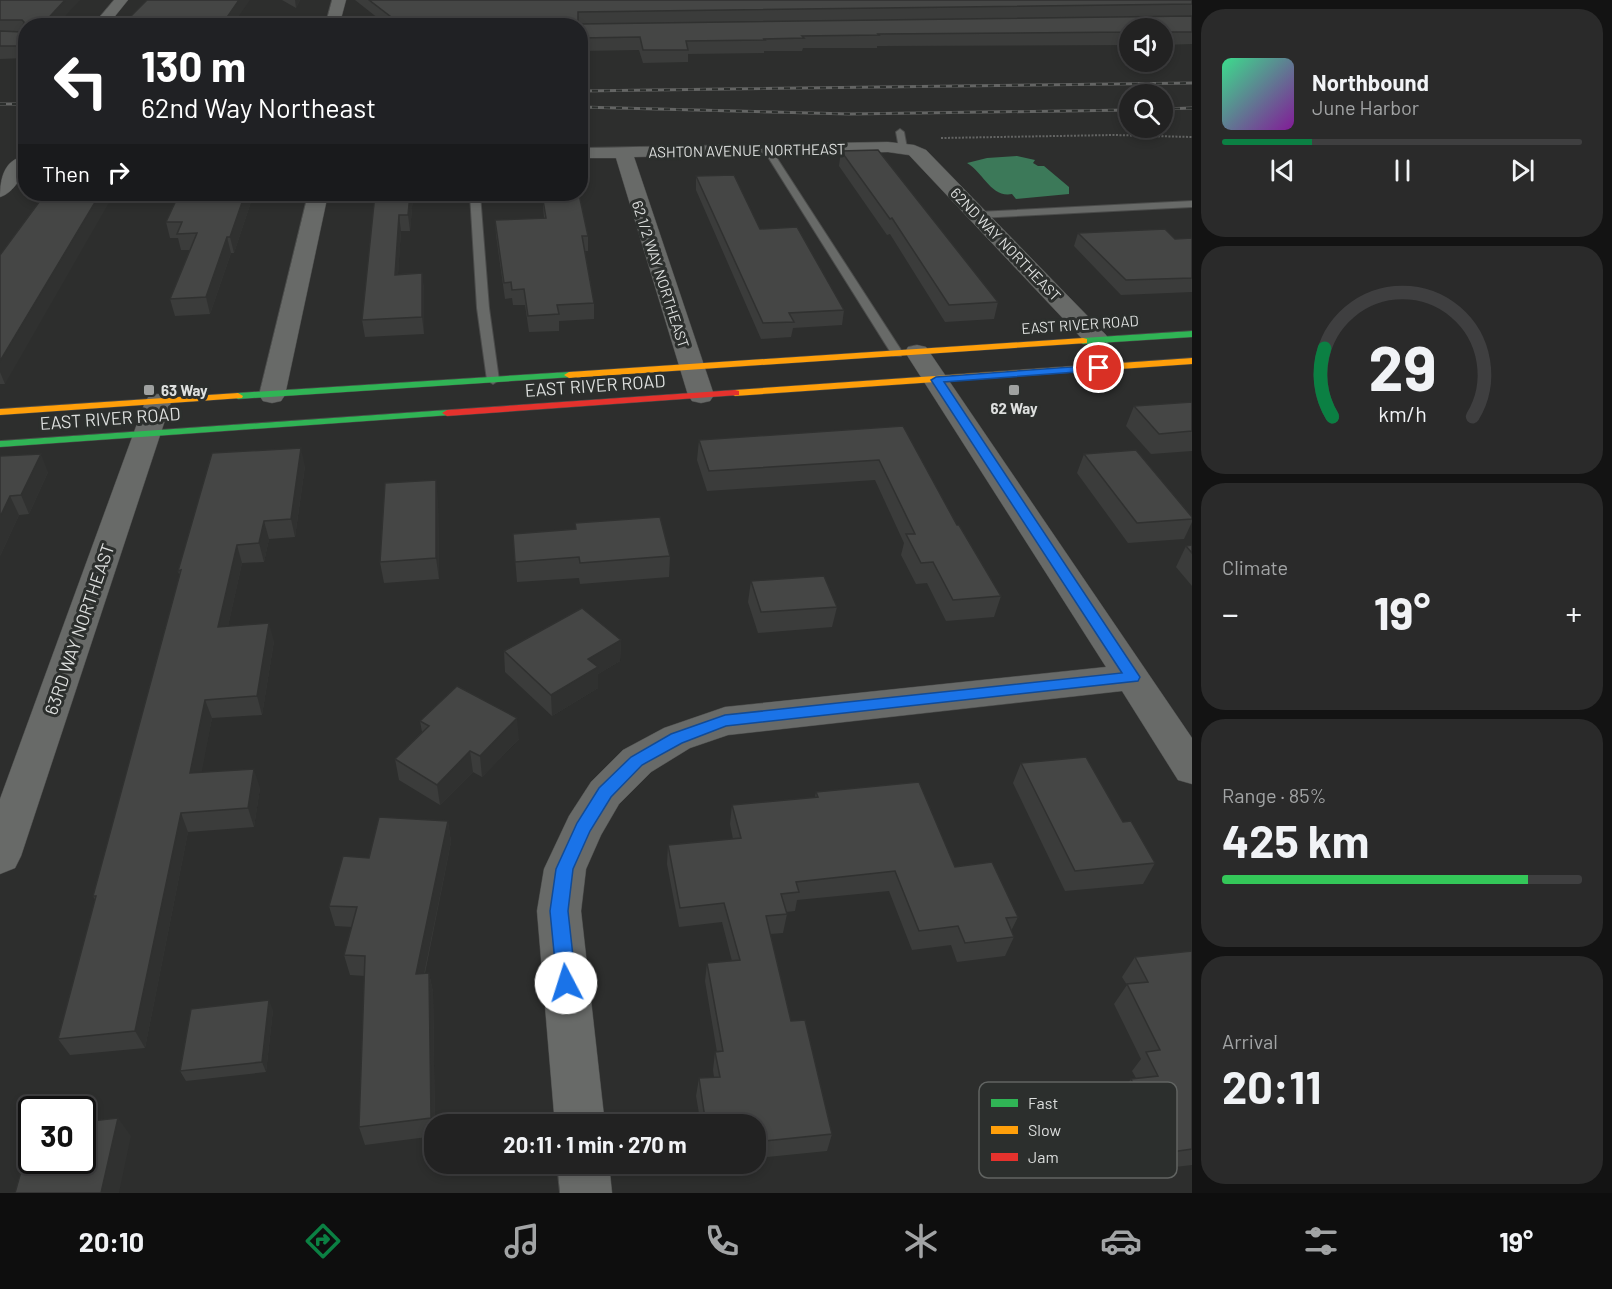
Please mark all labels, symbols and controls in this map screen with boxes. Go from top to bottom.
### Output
map controls [1119,18,1173,138]
button: sound [1119,18,1173,72]
text: 130 m [141,40,246,90]
icon: left [42,42,120,120]
text: Northbound [1312,69,1429,95]
button: search [1119,84,1173,138]
text: 62nd Way Northeast [141,91,376,123]
text: June Harbor [1312,95,1419,119]
street label: ASHTON AVENUE NORTHEAST [648,139,846,161]
icon: previous [1266,154,1299,187]
icon: pause [1386,154,1419,187]
icon: next [1506,154,1539,187]
icon: right [102,156,135,189]
text: Then [42,160,90,186]
street label: 62ND WAY NORTHEAST [947,183,1065,305]
street label: 62 1/2 WAY NORTHEAST [629,198,693,350]
street label: EAST RIVER ROAD [1021,311,1139,337]
text: 29 [1368,329,1436,403]
pin [1073,342,1124,393]
icon: arrive [1082,351,1115,384]
street label: EAST RIVER ROAD [524,369,666,401]
place label: 63 Way [161,381,208,399]
marker: 63 Way [142,383,156,397]
marker: 62 Way [1007,383,1021,397]
place label: 62 Way [991,399,1038,417]
text: km/h [1378,401,1426,426]
street label: EAST RIVER ROAD [39,402,181,434]
street label: 63RD WAY NORTHEAST [39,540,119,718]
text: Climate [1222,555,1288,579]
text: 19° [1374,585,1430,639]
text: − [1222,593,1239,633]
text: + [1566,593,1582,633]
text: Range · 85% [1222,783,1326,807]
text: 425 km [1222,813,1369,867]
position arrow [534,951,598,1015]
text: Arrival [1222,1029,1278,1053]
text: 20:11 [1222,1059,1321,1113]
legend [979,1082,1177,1178]
text: Fast [1028,1093,1058,1112]
speed limit sign: 30 [18,1096,96,1174]
text: Slow [1028,1120,1061,1139]
text: 20:11 · 1 min · 270 m [503,1131,687,1157]
text: Jam [1028,1147,1059,1166]
icon: directions [302,1220,344,1262]
icon: music [501,1220,543,1262]
icon: phone [701,1220,743,1262]
icon: climate [900,1220,942,1262]
icon: car [1100,1220,1142,1262]
icon: filters [1300,1220,1342,1262]
text: 20:10 [79,1225,144,1257]
text: 19° [1499,1225,1533,1257]

